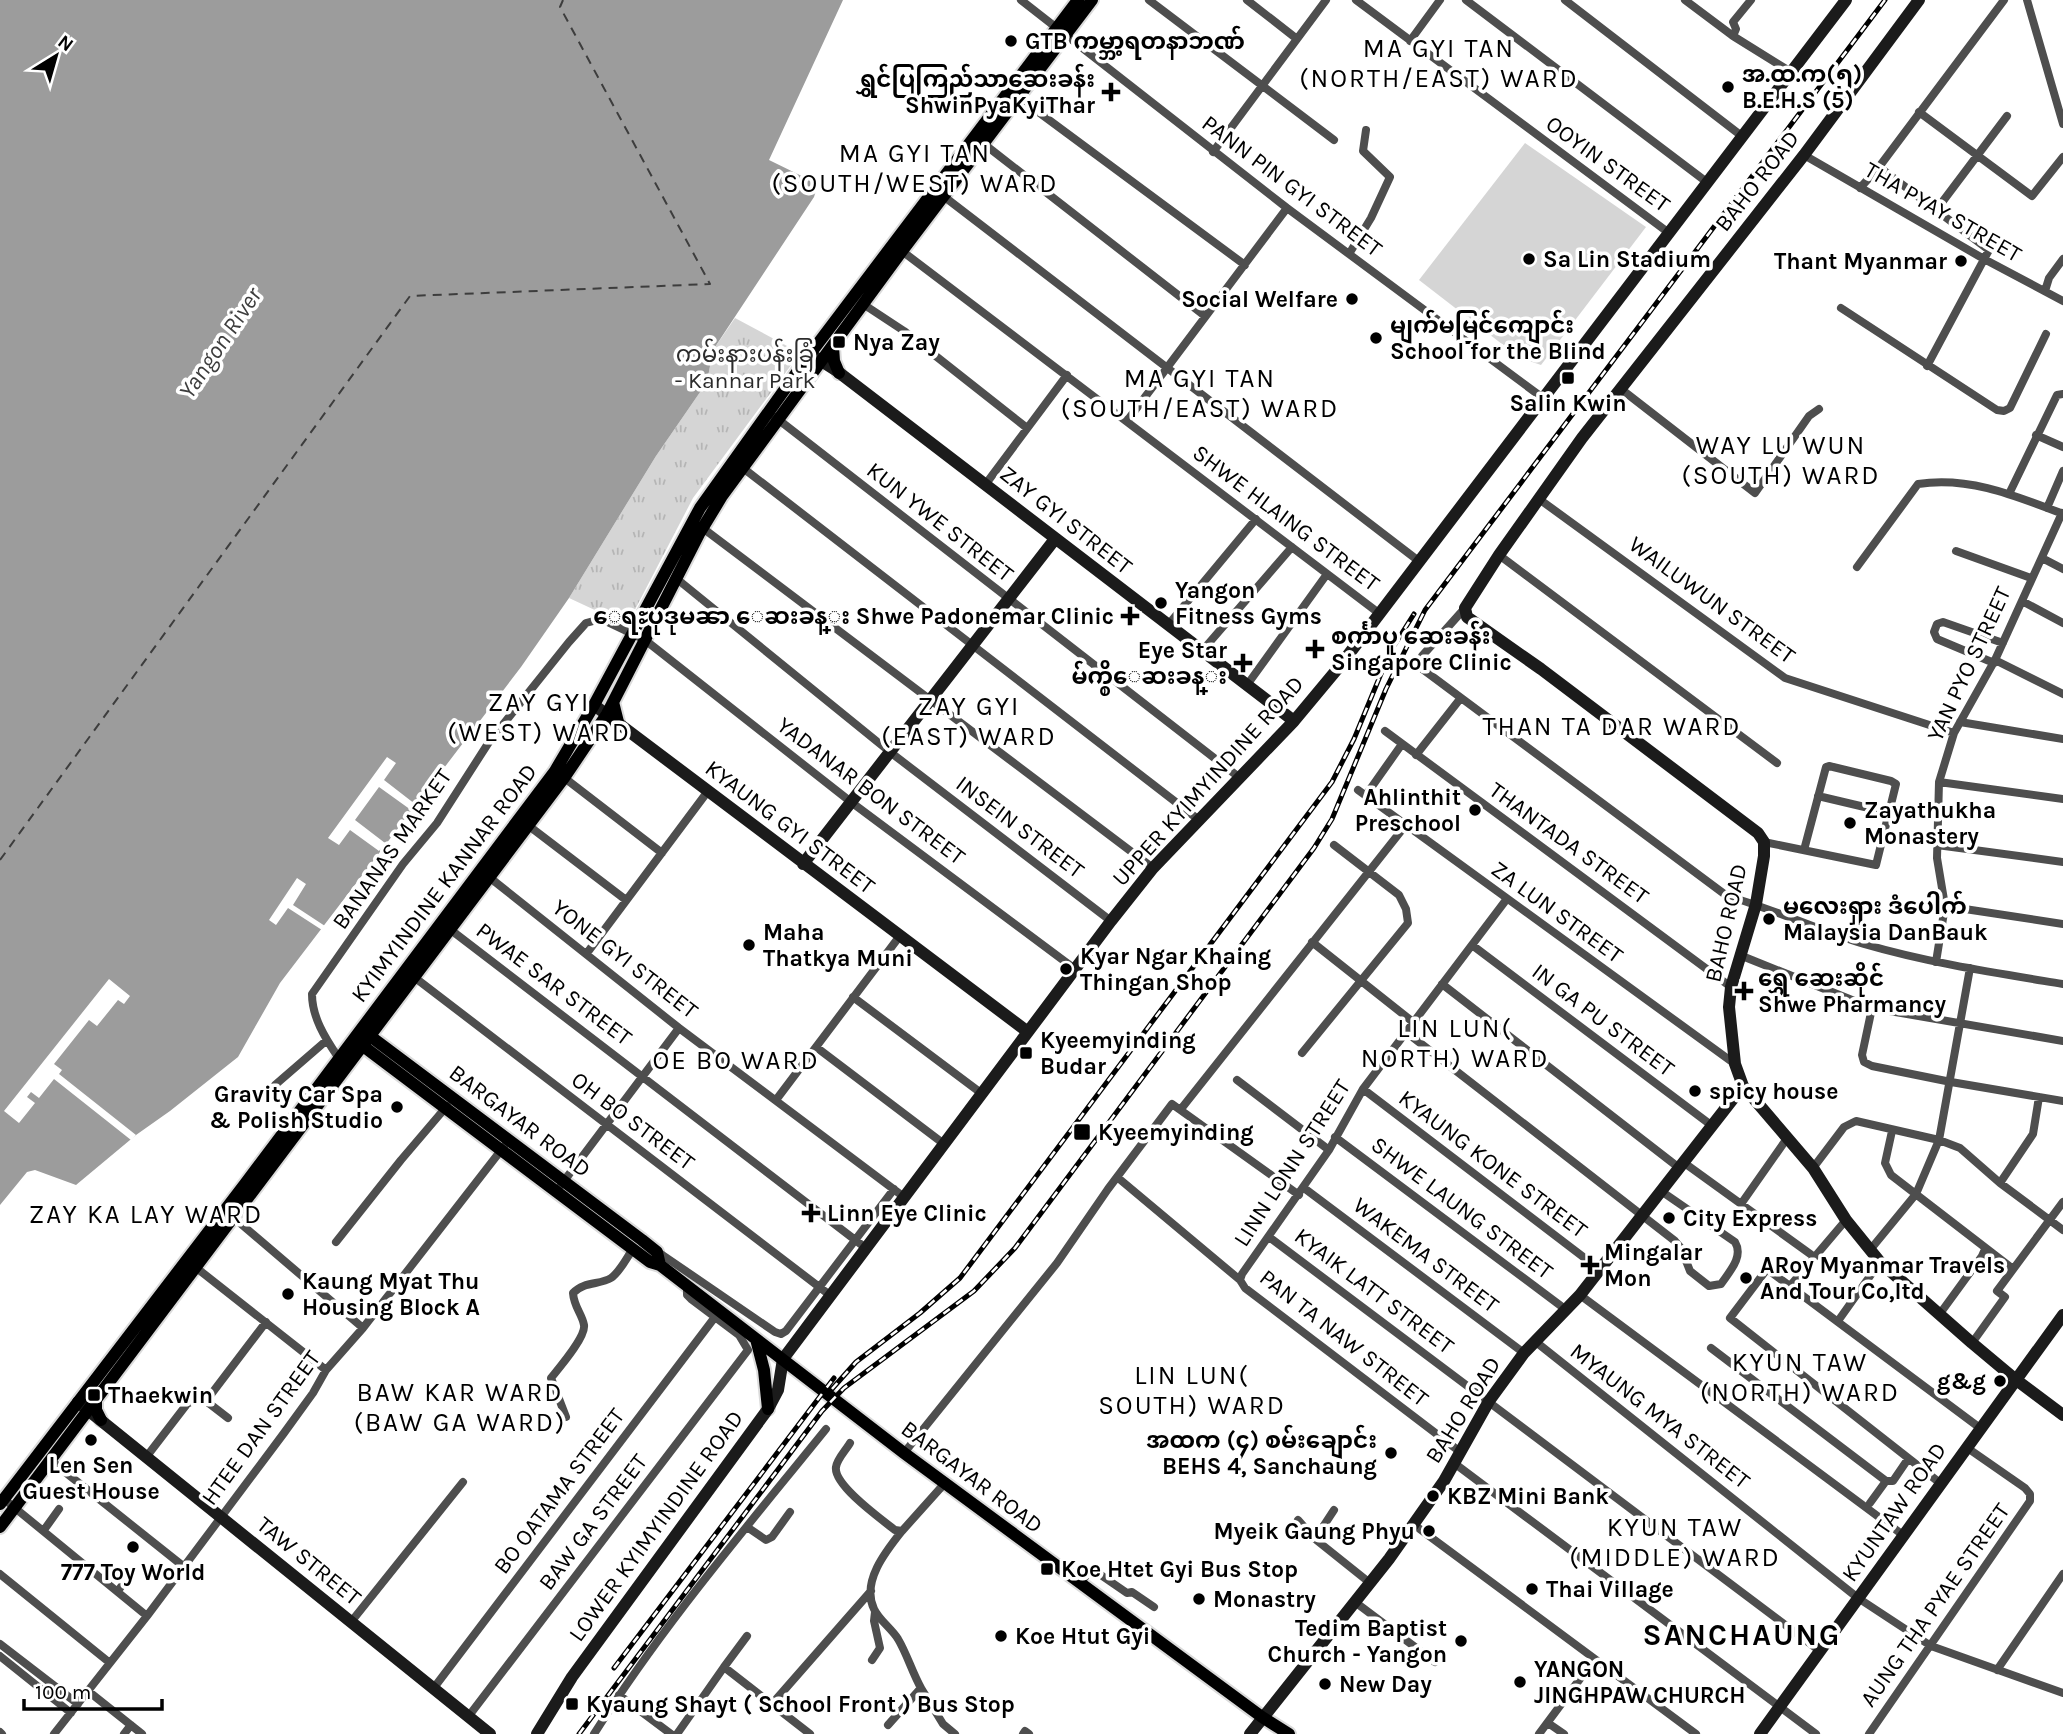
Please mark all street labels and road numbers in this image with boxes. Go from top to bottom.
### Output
street label: PANN PIN GYI STREET [1197,109,1388,263]
street label: OOYIN STREET [1541,110,1676,218]
street label: BAHO ROAD [1709,125,1805,237]
street label: THA PYAY STREET [1860,156,2027,268]
street label: SHWE HLAING STREET [1187,439,1385,597]
street label: KUN YWE STREET [861,456,1019,588]
street label: ZAY GYI STREET [994,460,1138,580]
street label: WAILUWUN STREET [1624,531,1801,670]
street label: YAN PYO STREET [1921,582,2017,746]
street label: UPPER KYIMYINDINE ROAD [1107,670,1309,892]
street label: YADANAR BON STREET [772,712,971,871]
street label: KYAUNG GYI STREET [700,754,881,900]
street label: KYIMYINDINE KANNAR ROAD [345,758,543,1008]
street label: BANANAS MARKET [326,763,458,935]
street label: INSEIN STREET [951,770,1090,884]
street label: THANTADA STREET [1484,776,1654,910]
street label: ZA LUN STREET [1486,855,1628,969]
street label: BAHO ROAD [1699,861,1753,985]
street label: YONE GYI STREET [547,894,704,1025]
street label: PWAE SAR STREET [471,917,637,1052]
street label: IN GA PU STREET [1527,958,1680,1083]
street label: BARGAYAR ROAD [444,1059,596,1183]
street label: OH BO STREET [566,1066,700,1176]
street label: LINN LONN STREET [1228,1074,1356,1252]
street label: KYAUNG KONE STREET [1393,1084,1593,1244]
street label: SHWE LAUNG STREET [1366,1131,1558,1285]
street label: WAKEMA STREET [1348,1192,1504,1319]
street label: KYAIK LATT STREET [1289,1222,1459,1360]
street label: PAN TA NAW STREET [1254,1264,1434,1413]
street label: MYAUNG MYA STREET [1565,1337,1756,1495]
street label: HTEE DAN STREET [196,1345,326,1511]
street label: BAHO ROAD [1420,1352,1506,1468]
street label: BO OATAMA STREET [488,1402,630,1579]
street label: LOWER KYIMYINDINE ROAD [563,1405,749,1647]
street label: BARGAYAR ROAD [896,1415,1048,1539]
street label: KYUNTAW ROAD [1836,1437,1952,1587]
street label: BAW GA STREET [533,1448,653,1595]
street label: AUNG THA PYAE STREET [1855,1498,2016,1712]
street label: TAW STREET [252,1511,367,1611]

